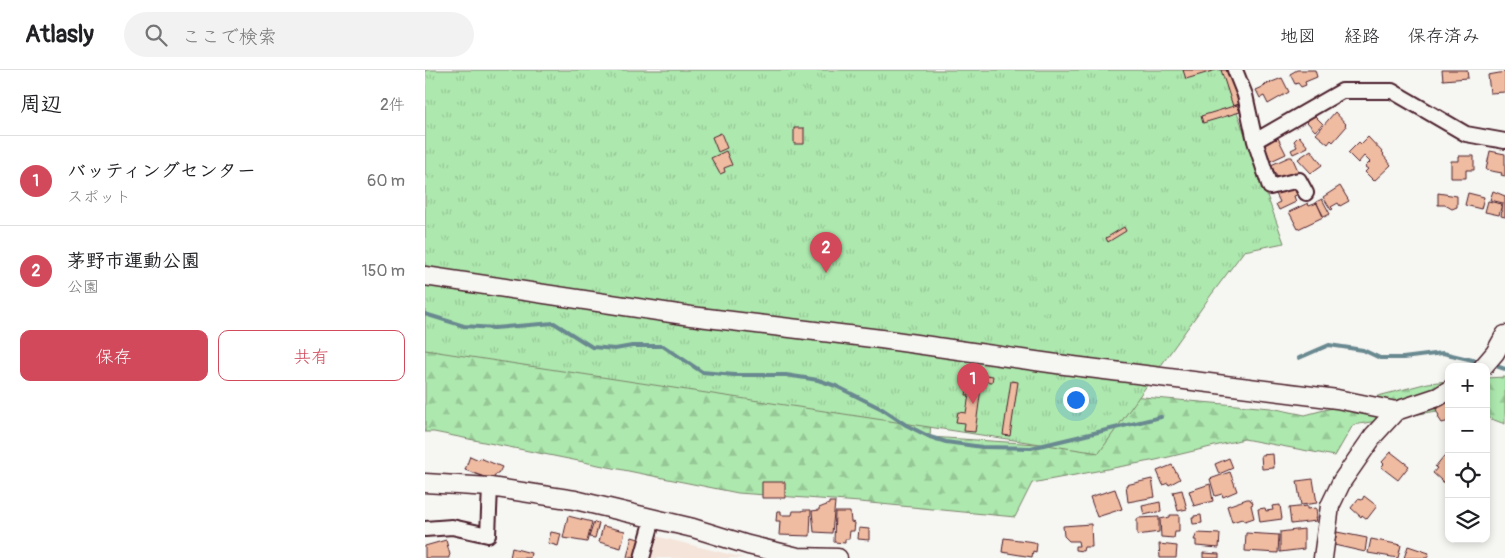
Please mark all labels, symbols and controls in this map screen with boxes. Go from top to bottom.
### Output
search box [124,12,474,57]
text: Atlasly [25,20,94,49]
icon: search [142,21,170,49]
text: ここで検索 [182,25,277,49]
text: 地図 [1280,25,1316,48]
text: 経路 [1344,25,1380,48]
text: 保存済み [1408,25,1480,48]
text: 周辺 [20,91,62,118]
text: 2件 [380,95,405,115]
text: バッティングセンター [67,159,256,183]
text: 1 [33,171,39,191]
text: 60 m [367,171,405,191]
text: スポット [67,187,131,207]
pin: 2 [810,232,842,273]
text: 茅野市運動公園 [67,249,200,273]
text: 2 [32,261,40,281]
text: 150 m [361,261,405,281]
text: 公園 [67,277,99,297]
button: 保存 [20,330,208,381]
button: 共有 [218,330,405,381]
pin: 1 [957,363,989,404]
map controls [1445,363,1490,543]
button: + [1445,363,1490,408]
your location [1063,387,1089,413]
button: − [1445,408,1490,453]
button: locate [1445,453,1490,498]
button: layers [1445,498,1490,543]

